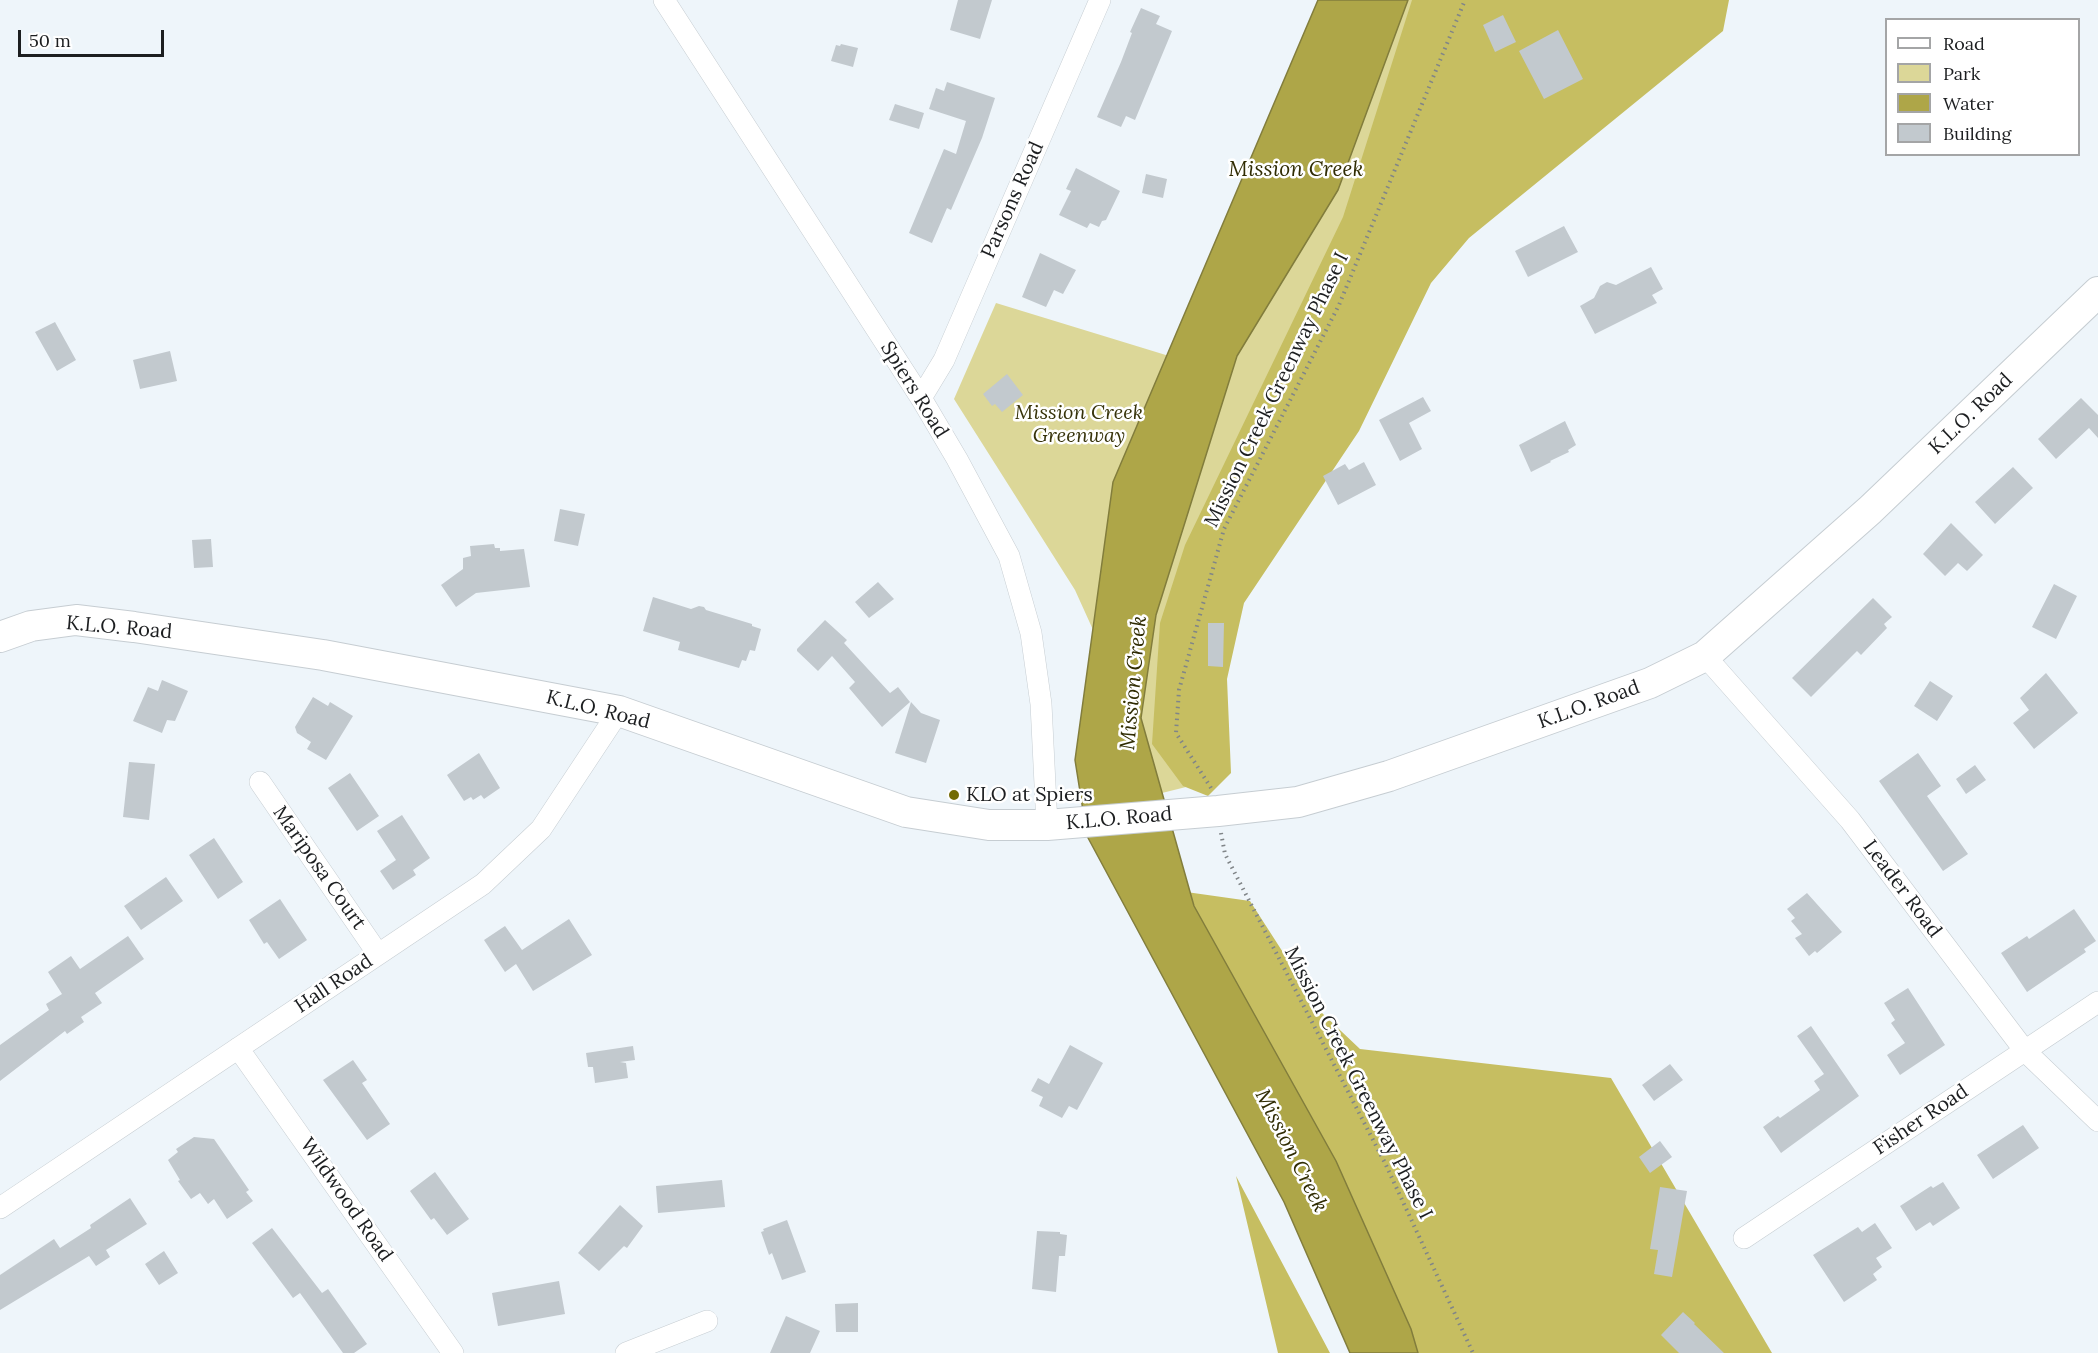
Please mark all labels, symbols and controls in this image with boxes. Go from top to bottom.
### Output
scale bar [21,18,166,56]
legend [1885,18,2080,156]
text: 50 m [29,29,71,52]
text: Road [1943,32,1985,55]
text: Park [1943,62,1980,85]
text: Water [1943,92,1994,115]
text: Building [1943,122,2011,145]
street label: Parsons Road [977,138,1049,262]
water label: Mission Creek [1229,157,1363,183]
street label: Mission Creek Greenway Phase I [1200,249,1354,531]
street label: Spiers Road [875,337,953,443]
street label: K.L.O. Road [1924,368,2018,460]
park label: Mission Creek Greenway [1015,401,1143,448]
street label: K.L.O. Road [65,611,173,645]
water label: Mission Creek [1116,615,1152,751]
street label: K.L.O. Road [1535,675,1643,735]
street label: K.L.O. Road [543,685,653,735]
place label: KLO at Spiers [966,783,1093,807]
marker: KLO at Spiers [947,788,961,802]
street label: Mariposa Court [267,801,371,935]
street label: K.L.O. Road [1065,802,1173,836]
street label: Leader Road [1858,836,1946,942]
street label: Mission Creek Greenway Phase I [1279,943,1437,1223]
street label: Hall Road [291,949,377,1019]
street label: Fisher Road [1869,1080,1973,1160]
water label: Mission Creek [1249,1085,1333,1217]
street label: Wildwood Road [295,1134,397,1266]

